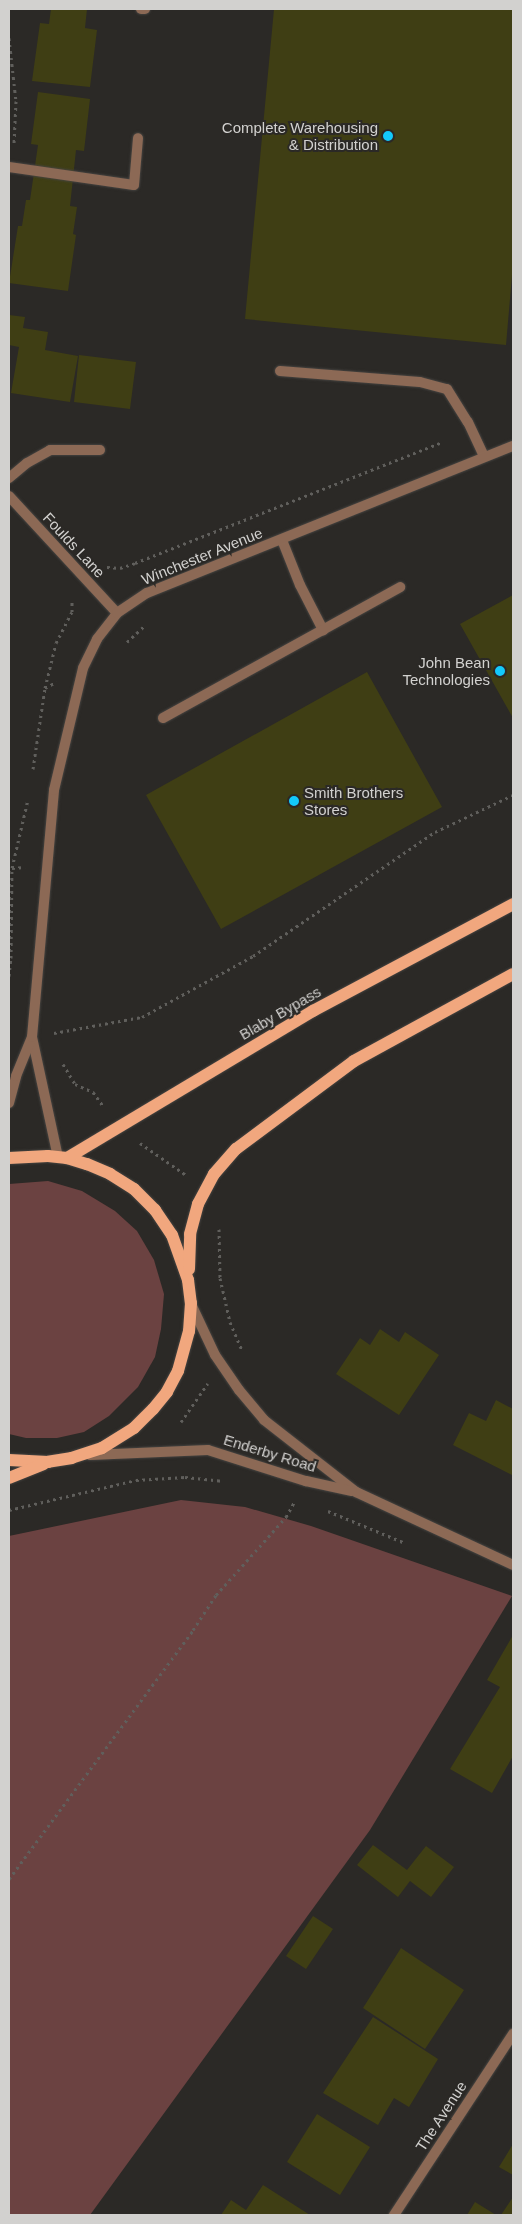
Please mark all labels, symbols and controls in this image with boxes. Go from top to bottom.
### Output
place label: Complete Warehousing & Distribution [222,118,378,153]
marker: Complete Warehousing & Distribution [382,130,394,142]
street label: Foulds Lane [39,509,109,581]
street label: Winchester Avenue [138,523,266,589]
place label: John Bean Technologies [402,653,490,688]
marker: John Bean Technologies [494,665,506,677]
place label: Smith Brothers Stores [304,783,403,818]
marker: Smith Brothers Stores [288,795,300,807]
street label: Blaby Bypass [236,982,324,1044]
street label: Enderby Road [222,1430,318,1476]
street label: The Avenue [411,2077,471,2155]

